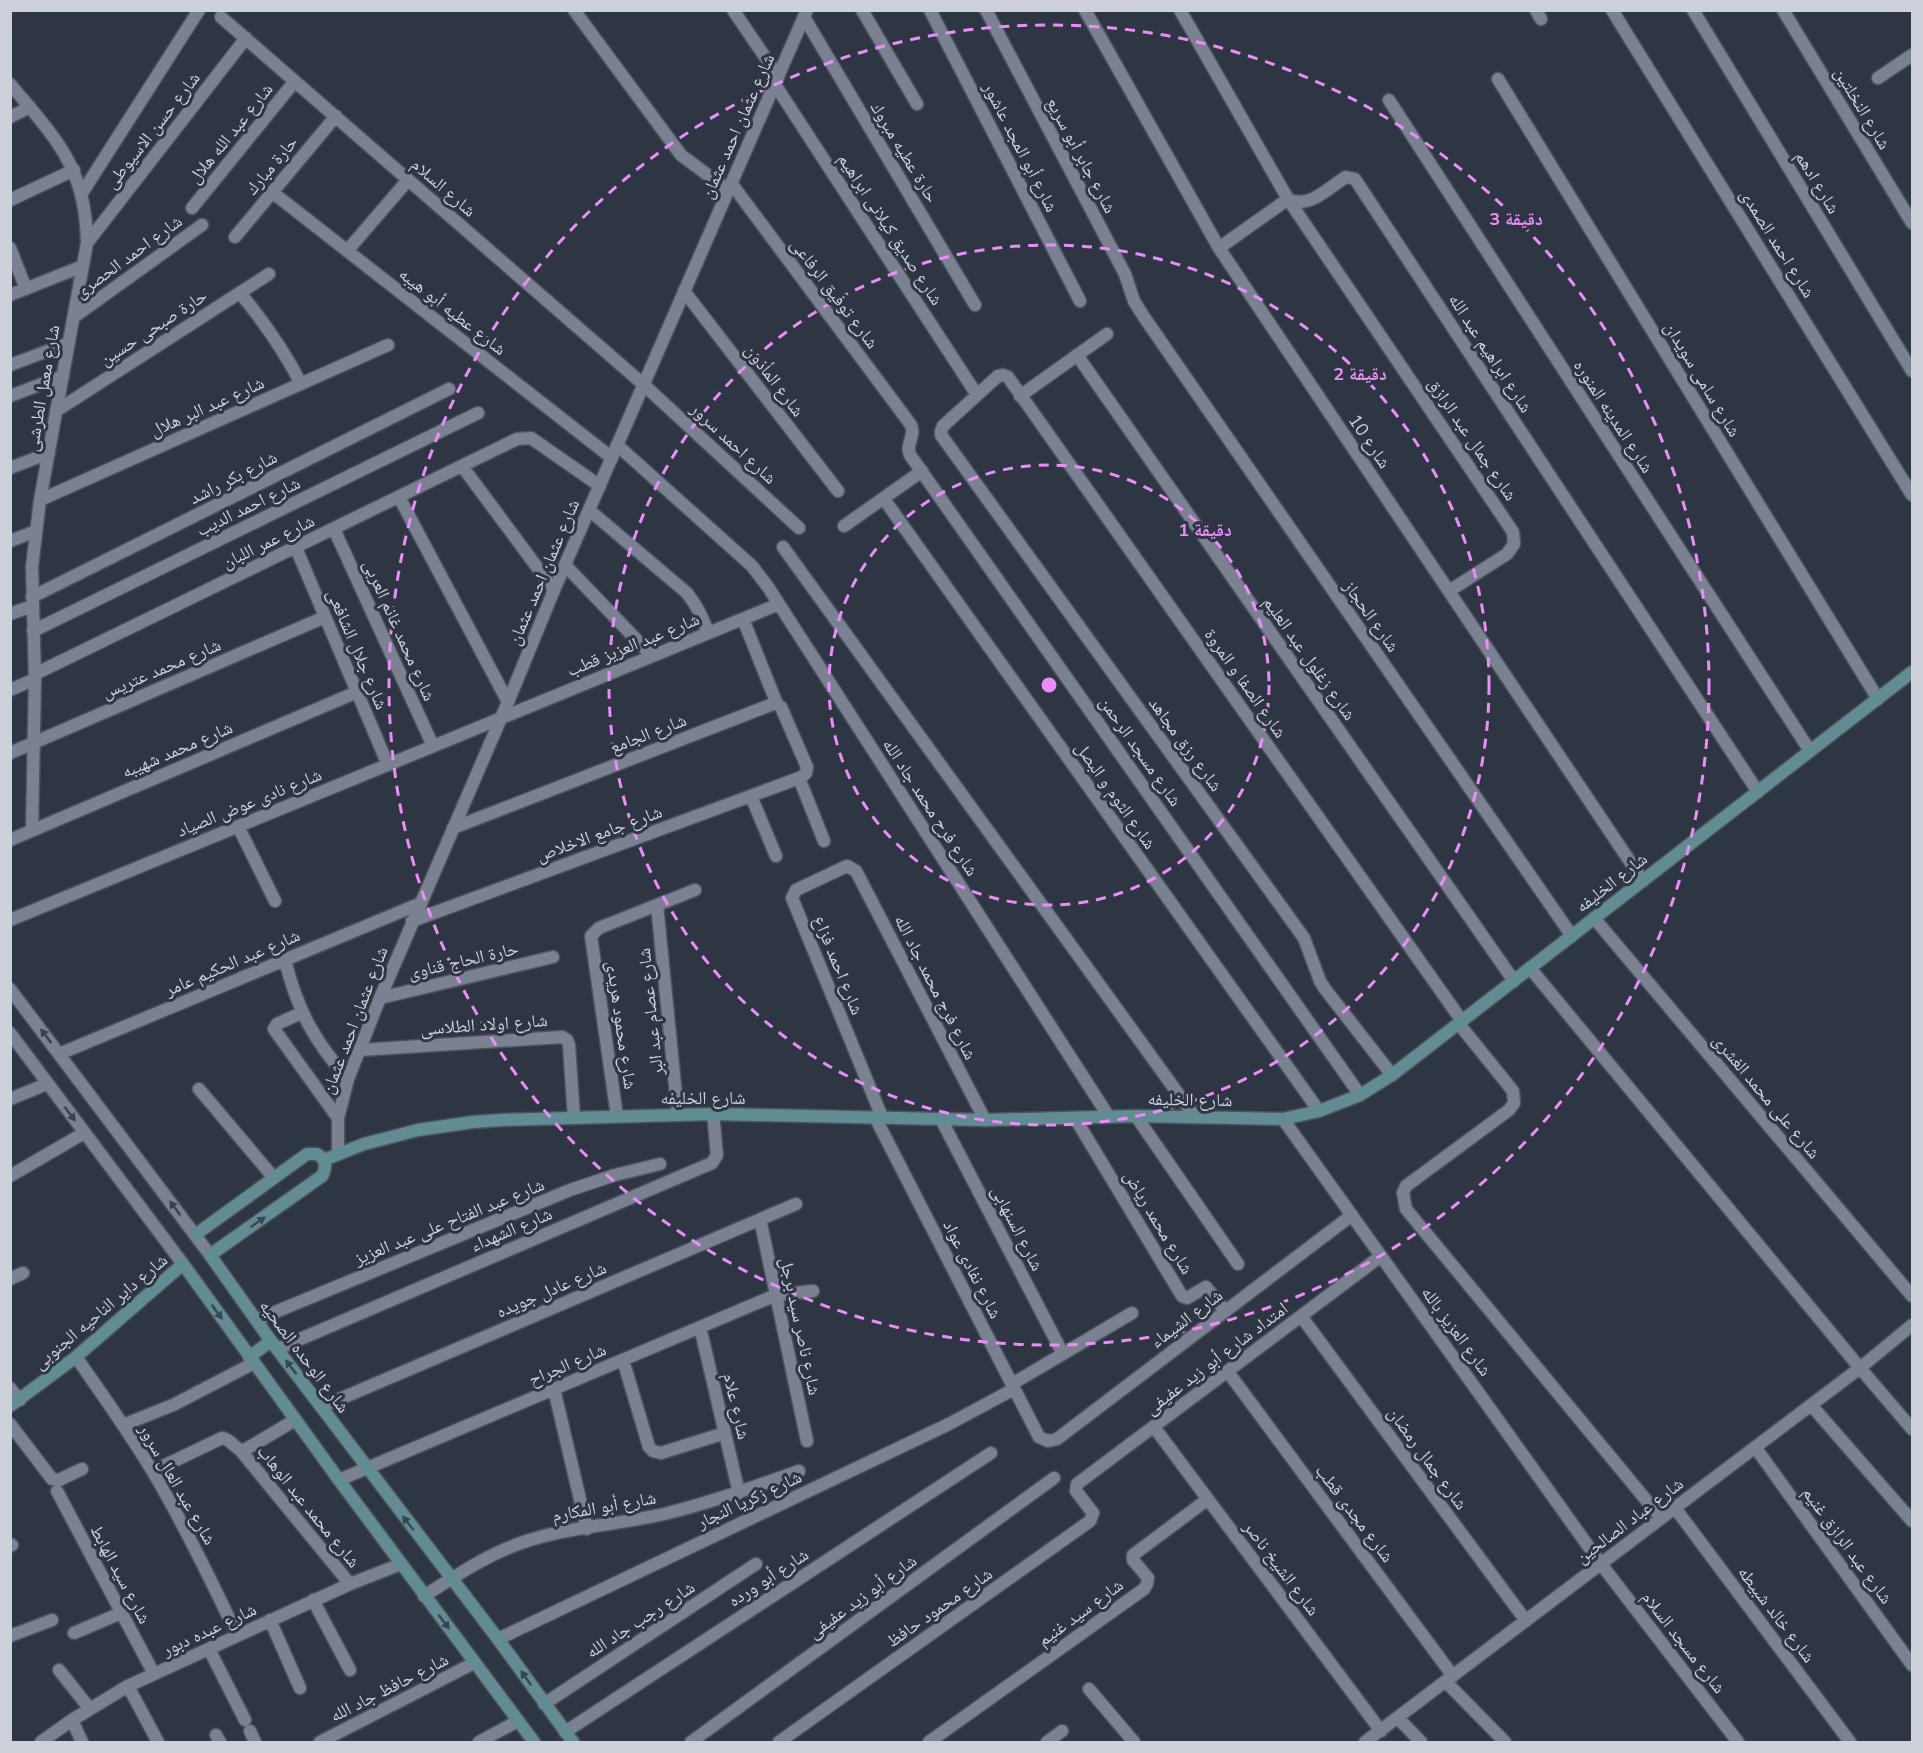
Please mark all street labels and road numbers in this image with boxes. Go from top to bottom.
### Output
street label: شارع عثمان احمد عثمان [695,50,779,202]
street label: شارع النخلتين [1829,63,1897,153]
street label: شارع حسن الاسيوطى [99,67,205,193]
street label: شارع أبو المجد عاشور [978,77,1064,216]
street label: شارع عبد الله هلال [182,78,278,188]
street label: شارع جابر أبو سريع [1041,93,1122,217]
street label: حارة عطيه مبروك [866,97,944,207]
street label: حارة مبارك [240,131,302,199]
street label: شارع ادهم [1789,146,1846,218]
street label: شارع صديق كيلانى ابراهيم [832,149,949,310]
street label: شارع السلام [406,152,481,222]
street label: شارع احمد الصمدى [1735,184,1821,302]
street label: شارع احمد الحصرى [70,209,186,303]
street label: شارع توفيق الرفاعى [786,233,884,353]
street label: شارع عطيه أبو هيبه [395,262,511,360]
street label: حارة صبحى حسين [95,284,211,370]
street label: شارع ابراهيم عبد الله [1443,289,1538,418]
street label: شارع سامى سويدان [1660,317,1746,441]
street label: شارع معمل الطرشى [20,323,64,453]
street label: شارع المأذون [740,339,810,421]
street label: شارع المدينه المنوره [1569,355,1659,477]
street label: شارع عبد البر هلال [146,371,268,441]
street label: شارع جمال عبد الرازق [1423,373,1523,505]
street label: شارع احمد سرور [685,396,782,489]
street label: شارع 10 [1344,409,1396,473]
street label: شارع بكر راشد [185,445,281,509]
street label: شارع احمد الديب [192,471,304,541]
street label: شارع عثمان احمد عثمان [502,496,584,648]
street label: شارع عمر اللبان [218,509,318,573]
street label: شارع محمد غانم العربى [358,556,442,705]
street label: شارع الحجاز [1338,575,1405,656]
street label: شارع جلال الشافعى [322,585,394,713]
street label: شارع زغلول عبد العليم [1258,591,1361,725]
street label: شارع عبد العزيز قطب [563,607,703,681]
street label: شارع الصفا و المروة [1200,624,1292,742]
street label: شارع محمد عتريس [98,633,224,703]
street label: شارع مسجد الرحمن [1095,692,1187,810]
street label: شارع رزق مجاهد [1144,692,1228,796]
street label: شارع الجامع [606,708,690,759]
street label: شارع محمد شهيبه [118,715,236,783]
street label: شارع فرح محمد جاد الله [877,734,984,881]
street label: شارع الثوم و البصل [1069,737,1162,854]
street label: شارع نادى عوض الصياد [173,762,325,842]
street label: شارع جامع الاخلاص [533,800,665,867]
street label: شارع الخليفه [1570,847,1652,917]
street label: شارع فرج محمد جاد الله [889,911,982,1064]
street label: شارع احمد فزاع [809,912,869,1018]
street label: شارع عبد الحكيم عامر [160,923,303,1002]
street label: حارة الحاج قناوى [406,936,521,985]
street label: شارع عثمان احمد عثمان [315,943,393,1097]
street label: شارع عصام عبد البر [632,947,669,1078]
street label: شارع محمود هريدى [602,959,642,1091]
street label: شارع اولاد الطلاسى [419,1008,549,1040]
street label: شارع على محمد الغشرى [1708,1029,1826,1163]
street label: شارع الخليفه [661,1086,746,1109]
street label: شارع الخليفه [1147,1087,1233,1111]
street label: شارع محمد رياض [1119,1166,1199,1278]
street label: شارع عبد الفتاح على عبد العزيز [350,1172,548,1271]
street label: شارع السنهابى [987,1181,1049,1275]
street label: شارع الشهداء [467,1202,555,1256]
street label: شارع نفادى عواد [938,1216,1008,1322]
street label: شارع داير الناحيه الجنوبى [28,1248,172,1374]
street label: شارع عادل جويده [492,1255,610,1323]
street label: شارع ناصر سيد برجل [775,1255,827,1397]
street label: شارع العزيز بالله [1417,1281,1497,1381]
street label: شارع الشيماء [1145,1283,1227,1353]
street label: شارع الوحده الصحيه [255,1295,355,1417]
street label: امتداد شارع أبو زيد عفيفى [1140,1297,1292,1419]
street label: شارع الجراح [525,1337,610,1392]
street label: شارع علام [717,1370,756,1442]
street label: شارع جمال رمضان [1383,1402,1473,1514]
street label: شارع عبد العال سرور [133,1418,222,1549]
street label: شارع محمد عبد الوهاب [252,1440,366,1572]
street label: شارع مجدى قطب [1311,1459,1399,1567]
street label: شارع زكريا النجار [692,1465,805,1534]
street label: شارع عباد الصالحين [1570,1472,1688,1568]
street label: شارع عبد الرازق غنيم [1797,1482,1898,1609]
street label: شارع أبو المكارم [550,1486,658,1527]
street label: شارع الشيخ ناصر [1237,1515,1325,1621]
street label: شارع سيد الهابط [85,1521,157,1627]
street label: شارع أبو ورده [723,1542,813,1612]
street label: شارع أبو زيد عفيفى [803,1549,921,1643]
street label: شارع خالد شبيطه [1733,1561,1821,1667]
street label: شارع محمود حافظ [881,1562,997,1652]
street label: شارع سيد غنيم [1032,1573,1128,1652]
street label: شارع رجب جاد الله [581,1575,699,1663]
street label: شارع مسجد السلام [1636,1586,1731,1699]
street label: شارع عبده دبور [157,1597,260,1661]
street label: شارع حافظ جاد الله [326,1647,452,1727]

